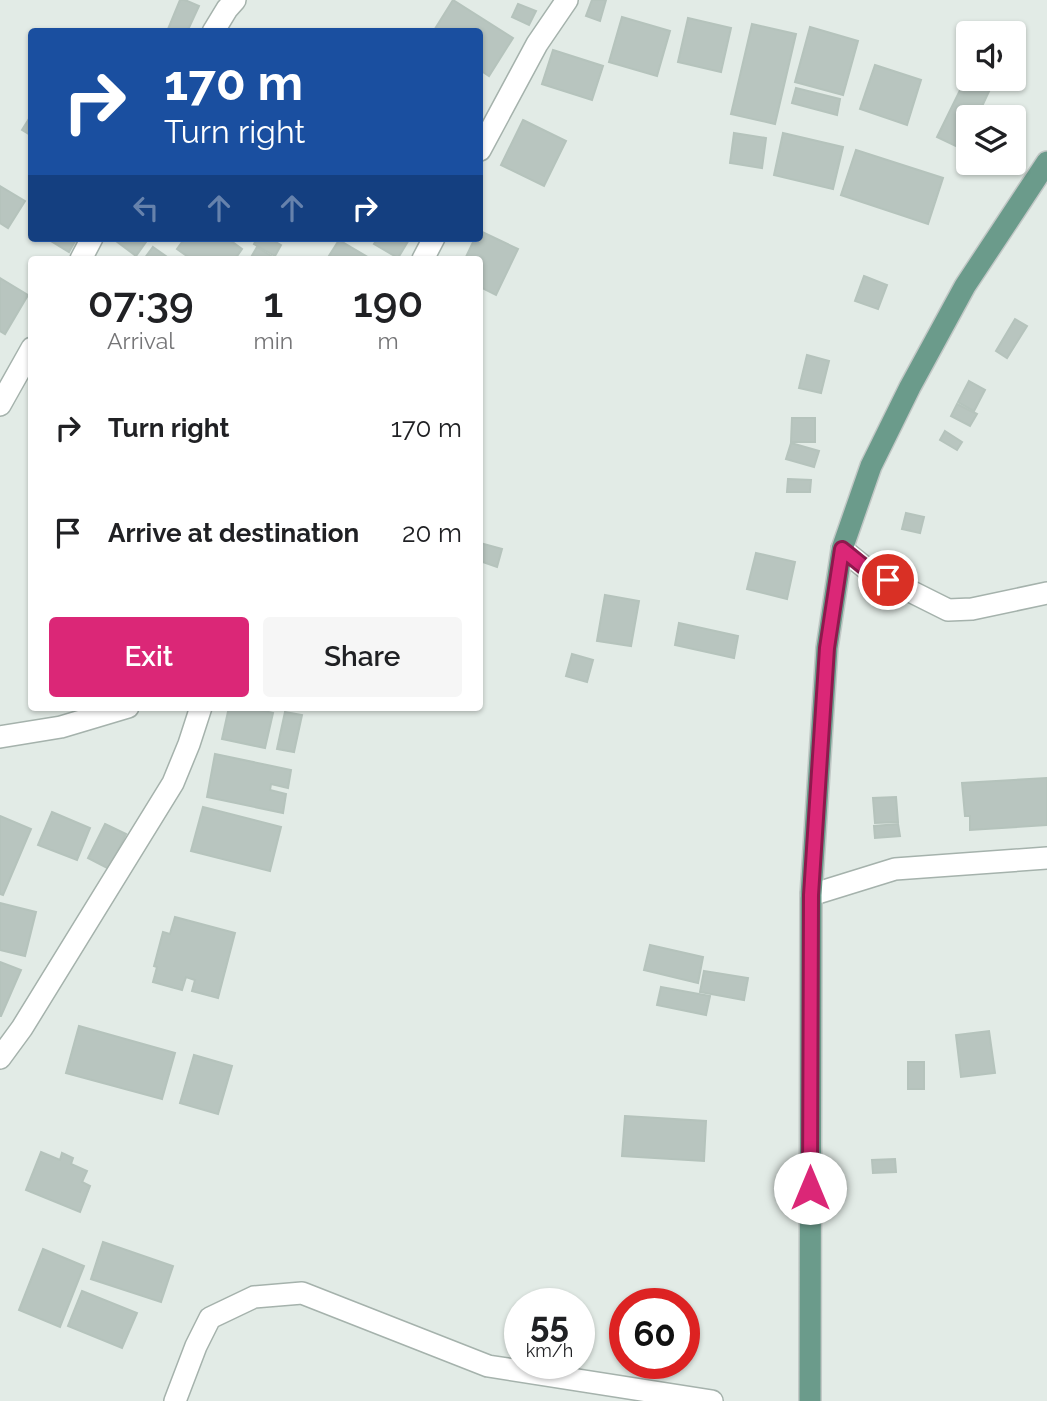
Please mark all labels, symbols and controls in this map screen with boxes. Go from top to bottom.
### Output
map controls [956,21,1026,175]
button: sound [956,21,1026,91]
text: 170 m [164,54,303,111]
icon: right [49,56,140,147]
button: layers [956,105,1026,175]
text: Turn right [164,113,305,150]
icon: left [127,189,165,227]
icon: ahead [200,189,238,227]
icon: ahead [273,189,311,227]
icon: right [346,189,384,227]
text: 07:39 [88,278,194,327]
text: 1 [263,278,283,327]
text: 190 [353,278,423,327]
text: Arrival [107,327,175,354]
text: min [254,327,293,354]
text: m [377,327,399,354]
icon: right [49,409,87,447]
text: Turn right [108,413,229,443]
text: 170 m [391,413,462,443]
icon: arrive [49,514,87,552]
text: Arrive at destination [108,518,359,548]
text: 20 m [402,518,462,548]
pin [858,550,918,610]
icon: arrive [869,561,907,599]
button: Exit [49,617,249,697]
button: Share [263,617,462,697]
position arrow [773,1151,847,1225]
speed limit sign: 60 [609,1288,700,1379]
text: 55 [530,1304,569,1345]
text: km/h [526,1340,573,1361]

